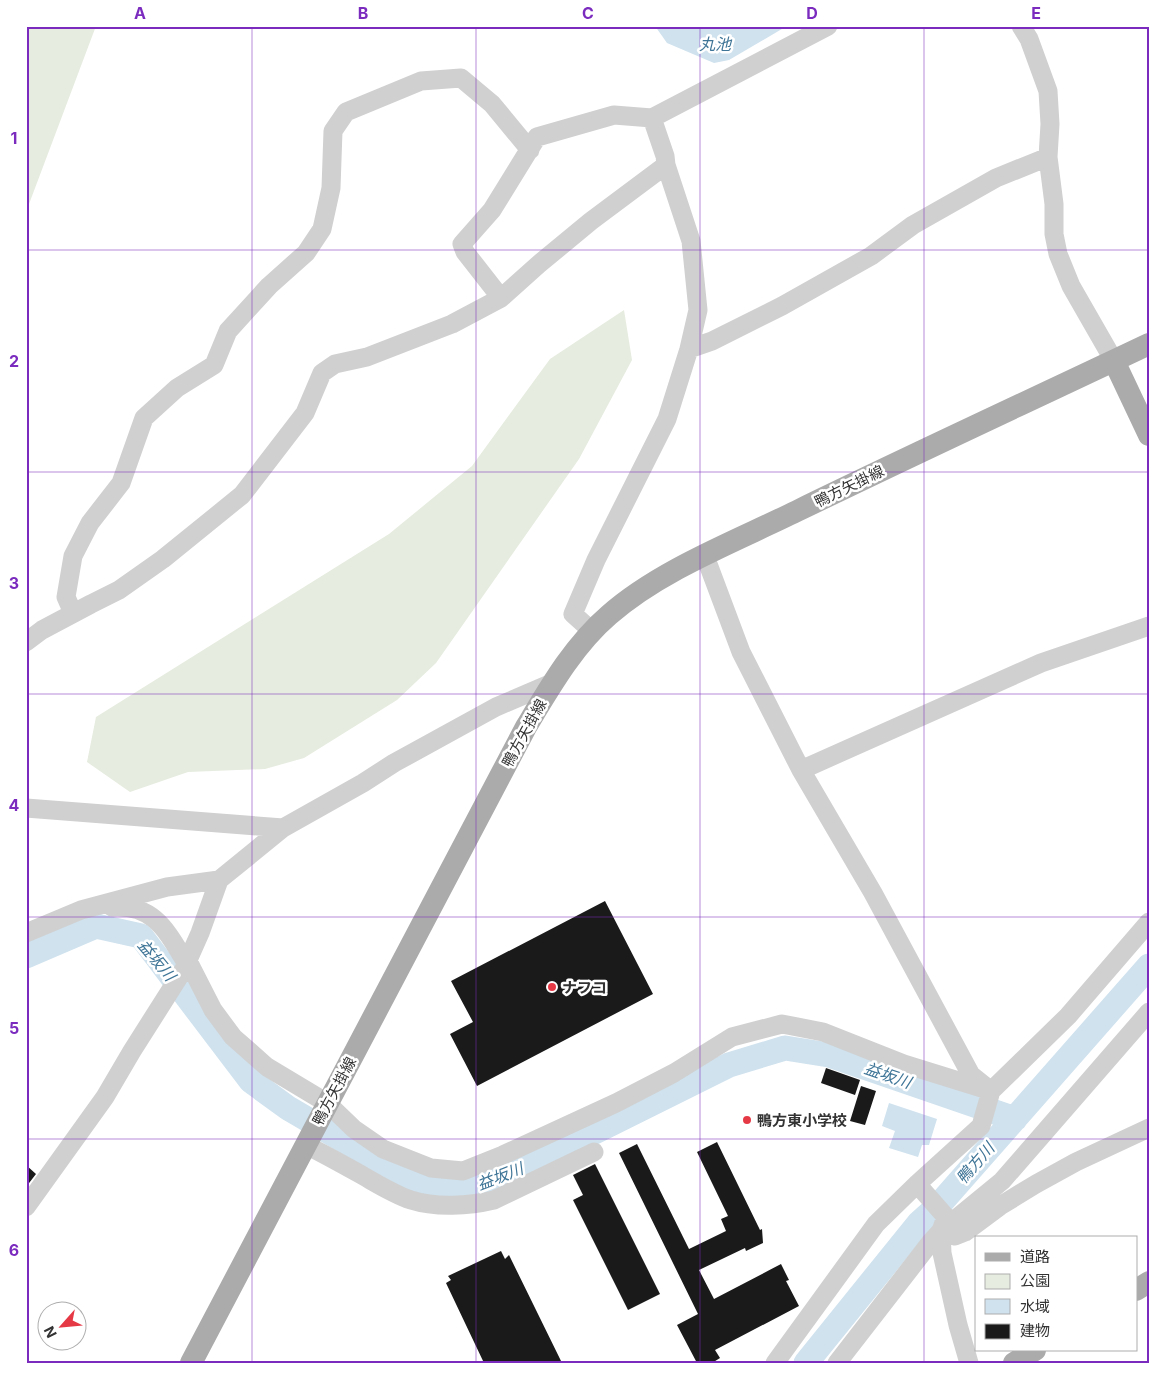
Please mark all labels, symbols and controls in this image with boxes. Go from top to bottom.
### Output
text: A [134,3,146,23]
text: B [358,3,368,23]
text: C [582,3,594,23]
text: D [806,3,818,23]
text: E [1031,3,1041,23]
water label: 丸池 [699,34,733,54]
text: 1 [11,128,17,148]
text: 2 [9,351,19,371]
street label: 鴨方矢掛線 [811,461,887,511]
text: 3 [9,573,19,593]
street label: 鴨方矢掛線 [498,696,550,770]
text: 4 [9,795,20,815]
water label: 益坂川 [134,935,181,986]
place label: ナフコ [562,978,607,997]
marker: ナフコ [546,981,558,993]
text: 5 [9,1018,19,1038]
street label: 鴨方矢掛線 [308,1053,360,1129]
water label: 益坂川 [862,1058,916,1093]
place label: 鴨方東小学校 [757,1111,847,1130]
marker: 鴨方東小学校 [741,1114,753,1126]
water label: 鴨方川 [952,1137,1000,1188]
water label: 益坂川 [474,1157,528,1194]
legend [975,1236,1138,1352]
text: 6 [9,1240,19,1260]
text: 道路 [1020,1247,1050,1266]
text: 公園 [1020,1271,1050,1290]
text: 水域 [1020,1297,1050,1316]
north arrow [38,1302,88,1352]
text: 建物 [1020,1321,1050,1340]
text: N [40,1324,60,1341]

